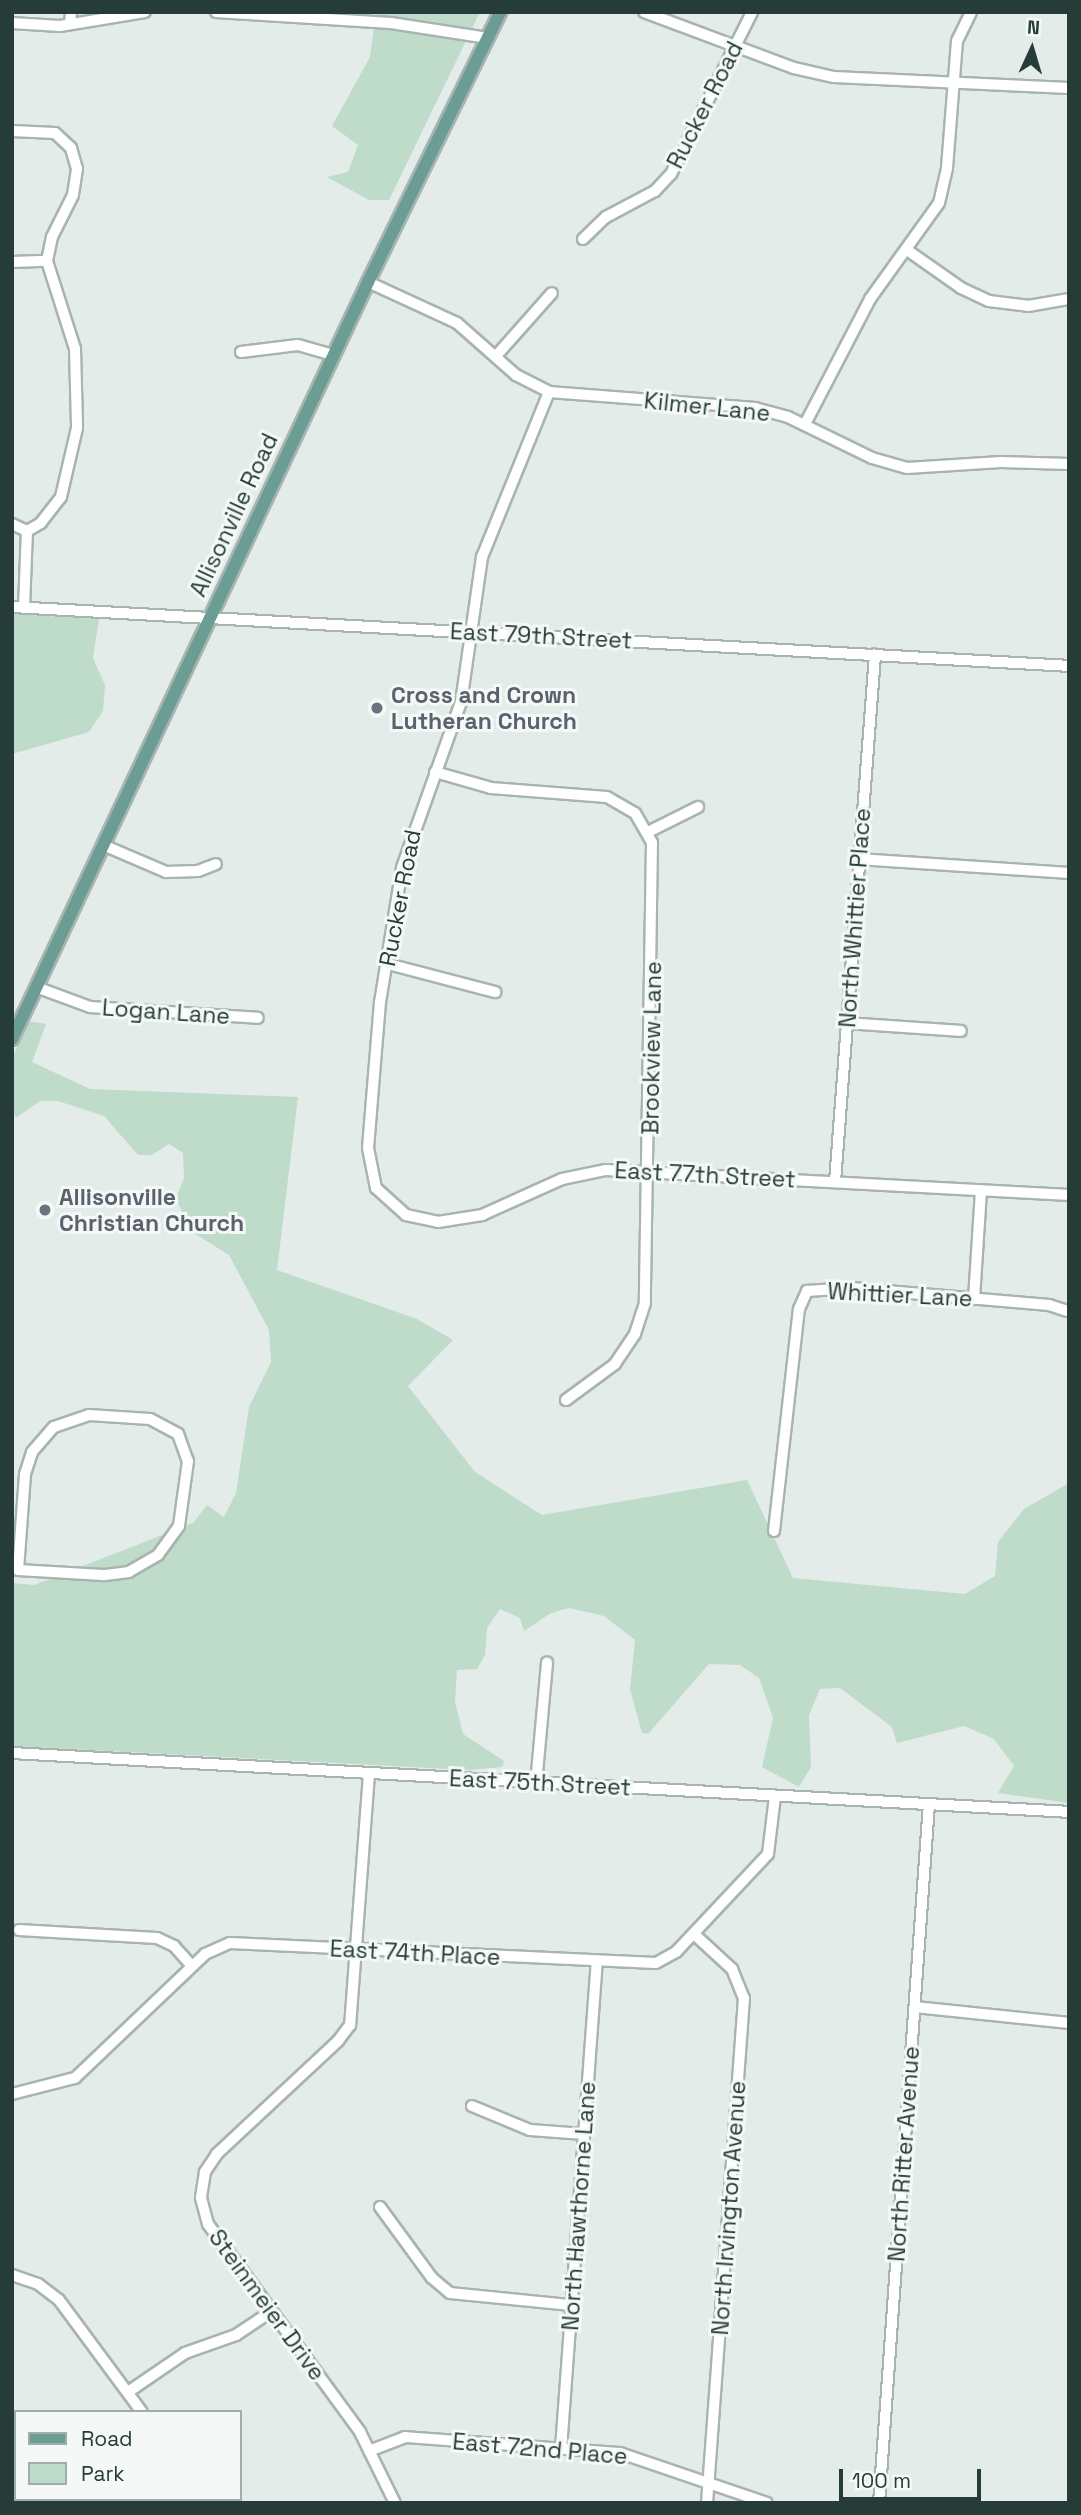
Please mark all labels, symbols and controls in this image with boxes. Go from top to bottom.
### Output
north arrow [997,14,1067,84]
text: N [1026,15,1041,40]
street label: Rucker Road [661,37,749,173]
street label: Kilmer Lane [643,387,771,427]
street label: Allisonville Road [184,429,284,601]
street label: East 79th Street [449,617,633,655]
place label: Cross and Crown Lutheran Church [391,681,577,735]
marker: Cross and Crown Lutheran Church [369,700,385,716]
street label: North Whittier Place [834,807,876,1029]
street label: Rucker Road [373,827,427,969]
street label: Brookview Lane [637,961,667,1135]
street label: Logan Lane [101,994,231,1030]
street label: East 77th Street [614,1156,796,1194]
place label: Allisonville Christian Church [59,1183,244,1237]
marker: Allisonville Christian Church [37,1202,53,1218]
street label: Whittier Lane [827,1277,973,1313]
street label: East 75th Street [448,1764,632,1802]
street label: East 74th Place [329,1935,501,1971]
street label: North Ritter Avenue [883,2045,925,2263]
street label: North Hawthorne Lane [557,2080,601,2332]
street label: North Irvington Avenue [706,2080,752,2336]
street label: Steinmeier Drive [203,2224,331,2386]
legend [14,2410,242,2501]
text: Road [81,2425,133,2452]
street label: East 72nd Place [451,2428,629,2470]
scale bar [843,2456,985,2500]
text: Park [81,2460,125,2487]
text: 100 m [852,2467,911,2494]

